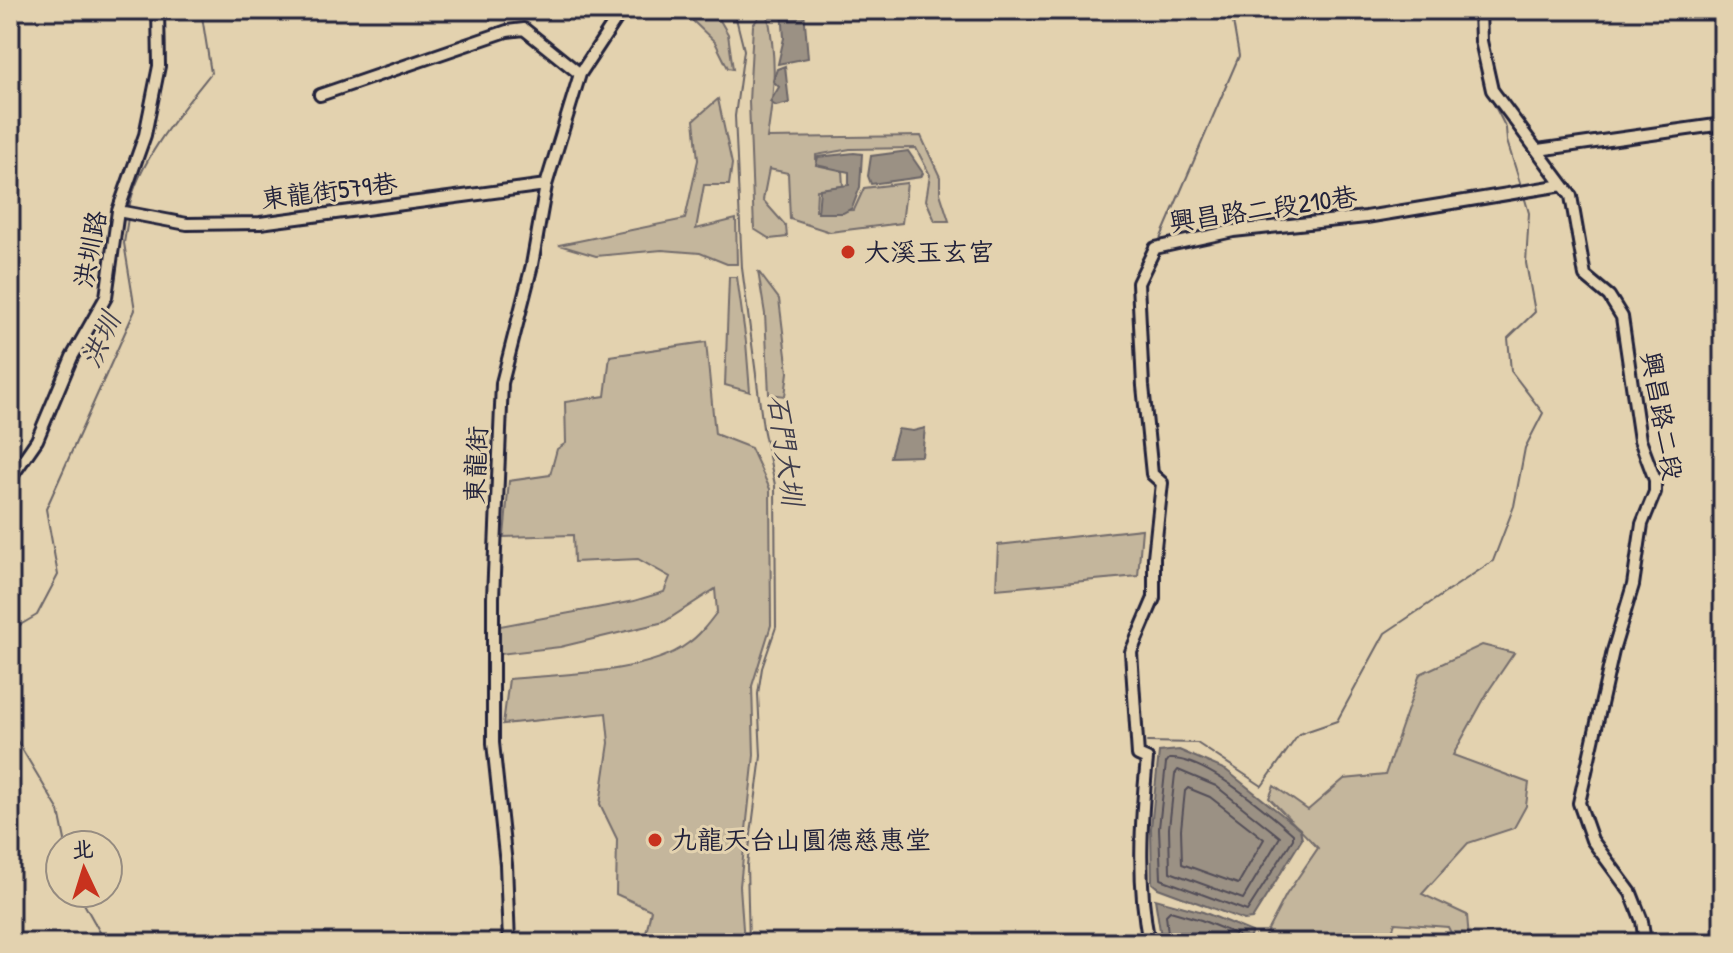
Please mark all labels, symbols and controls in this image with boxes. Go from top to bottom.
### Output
street label: 東龍街579巷 [259,165,399,216]
street label: 興昌路二段210巷 [1167,178,1359,239]
street label: 洪圳路 [65,207,114,291]
place label: 大溪玉玄宮 [864,234,994,269]
marker: 大溪玉玄宮 [839,243,857,261]
water label: 洪圳 [71,304,130,373]
street label: 興昌路二段 [1634,349,1691,483]
water label: 石門大圳 [759,392,813,511]
street label: 東龍街 [457,425,494,505]
place label: 九龍天台山圓德慈惠堂 [671,822,931,857]
north arrow [44,829,124,909]
marker: 九龍天台山圓德慈惠堂 [646,831,664,849]
text: 北 [71,833,95,865]

